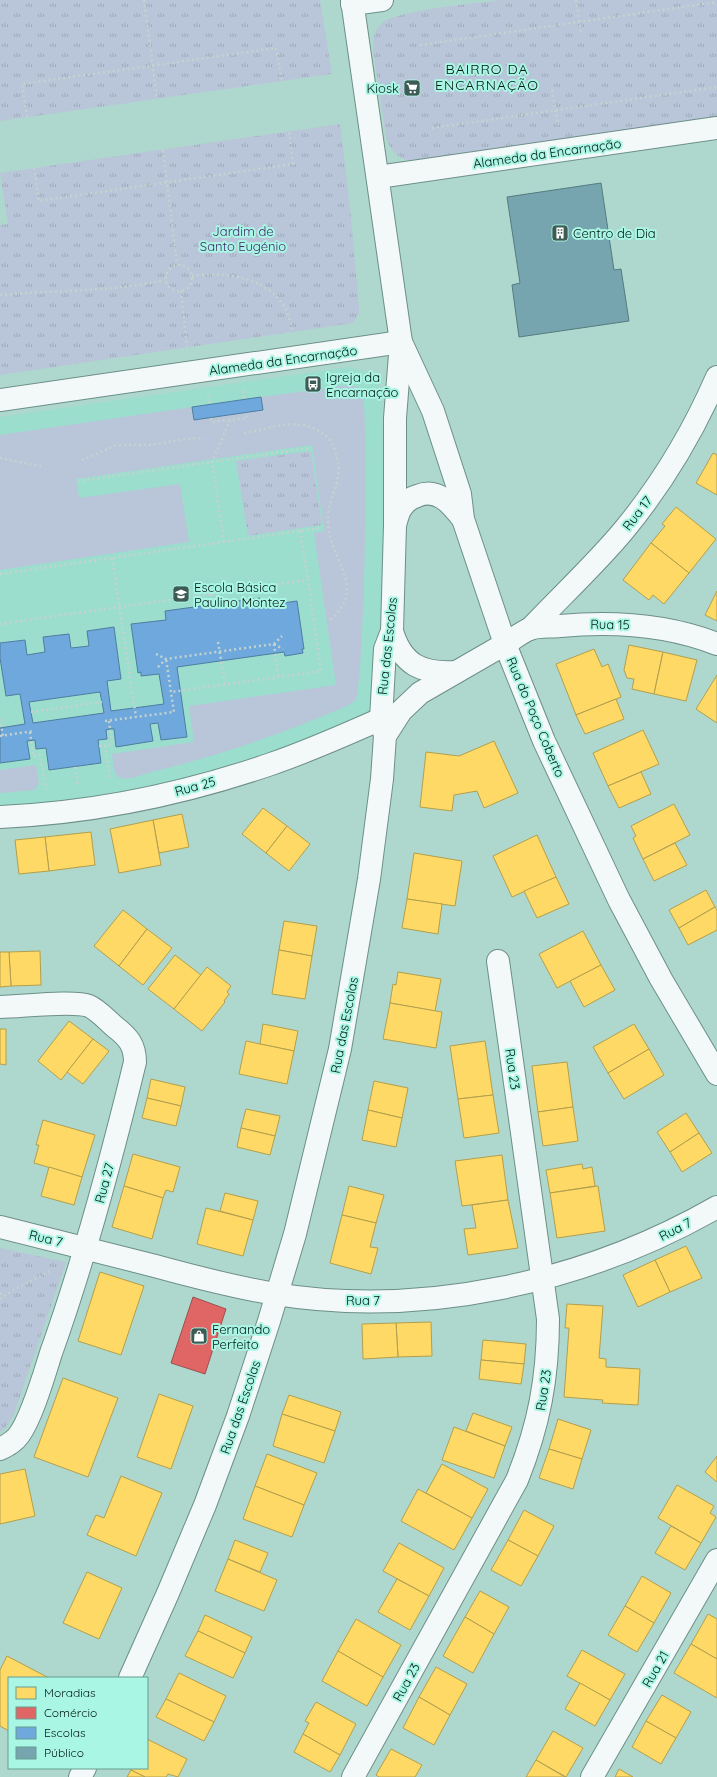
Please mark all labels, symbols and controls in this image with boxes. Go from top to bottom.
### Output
district label: BAIRRO DA ENCARNAÇÃO [435,60,539,94]
supermarket icon: Kiosk [402,78,422,98]
place label: Kiosk [367,80,399,96]
street label: Alameda da Encarnação [472,135,622,171]
park label: Jardim de Santo Eugénio [200,223,286,254]
building icon: Centro de Dia [550,223,570,243]
place label: Centro de Dia [573,225,656,241]
street label: Alameda da Encarnação [208,342,358,378]
place label: Igreja da Encarnação [326,369,399,400]
bus stop icon: Igreja da Encarnação [303,374,323,394]
street label: Rua 17 [619,492,655,533]
place label: Escola Básica Paulino Montez [194,579,286,610]
school or university icon: Escola Básica Paulino Montez [171,584,191,604]
street label: Rua das Escolas [374,597,400,695]
street label: Rua 15 [590,616,630,632]
street label: Rua do Poço Coberto [503,654,569,780]
street label: Rua 25 [173,773,217,799]
street label: Rua das Escolas [327,975,361,1075]
street label: Rua 23 [502,1047,524,1091]
street label: Rua 27 [91,1161,117,1205]
street label: Rua 7 [656,1214,694,1244]
street label: Rua 7 [28,1226,65,1250]
street label: Rua 7 [346,1292,380,1308]
place label: Fernando Perfeito [212,1321,270,1352]
shop icon: Fernando Perfeito [189,1326,209,1346]
street label: Rua das Escolas [217,1358,263,1456]
street label: Rua 23 [532,1368,554,1412]
street label: Rua 21 [638,1648,672,1690]
street label: Rua 23 [389,1660,423,1704]
legend [8,1677,148,1769]
text: Moradias [44,1685,96,1700]
text: Comércio [44,1705,97,1720]
text: Escolas [44,1725,86,1740]
text: Público [44,1745,84,1760]

